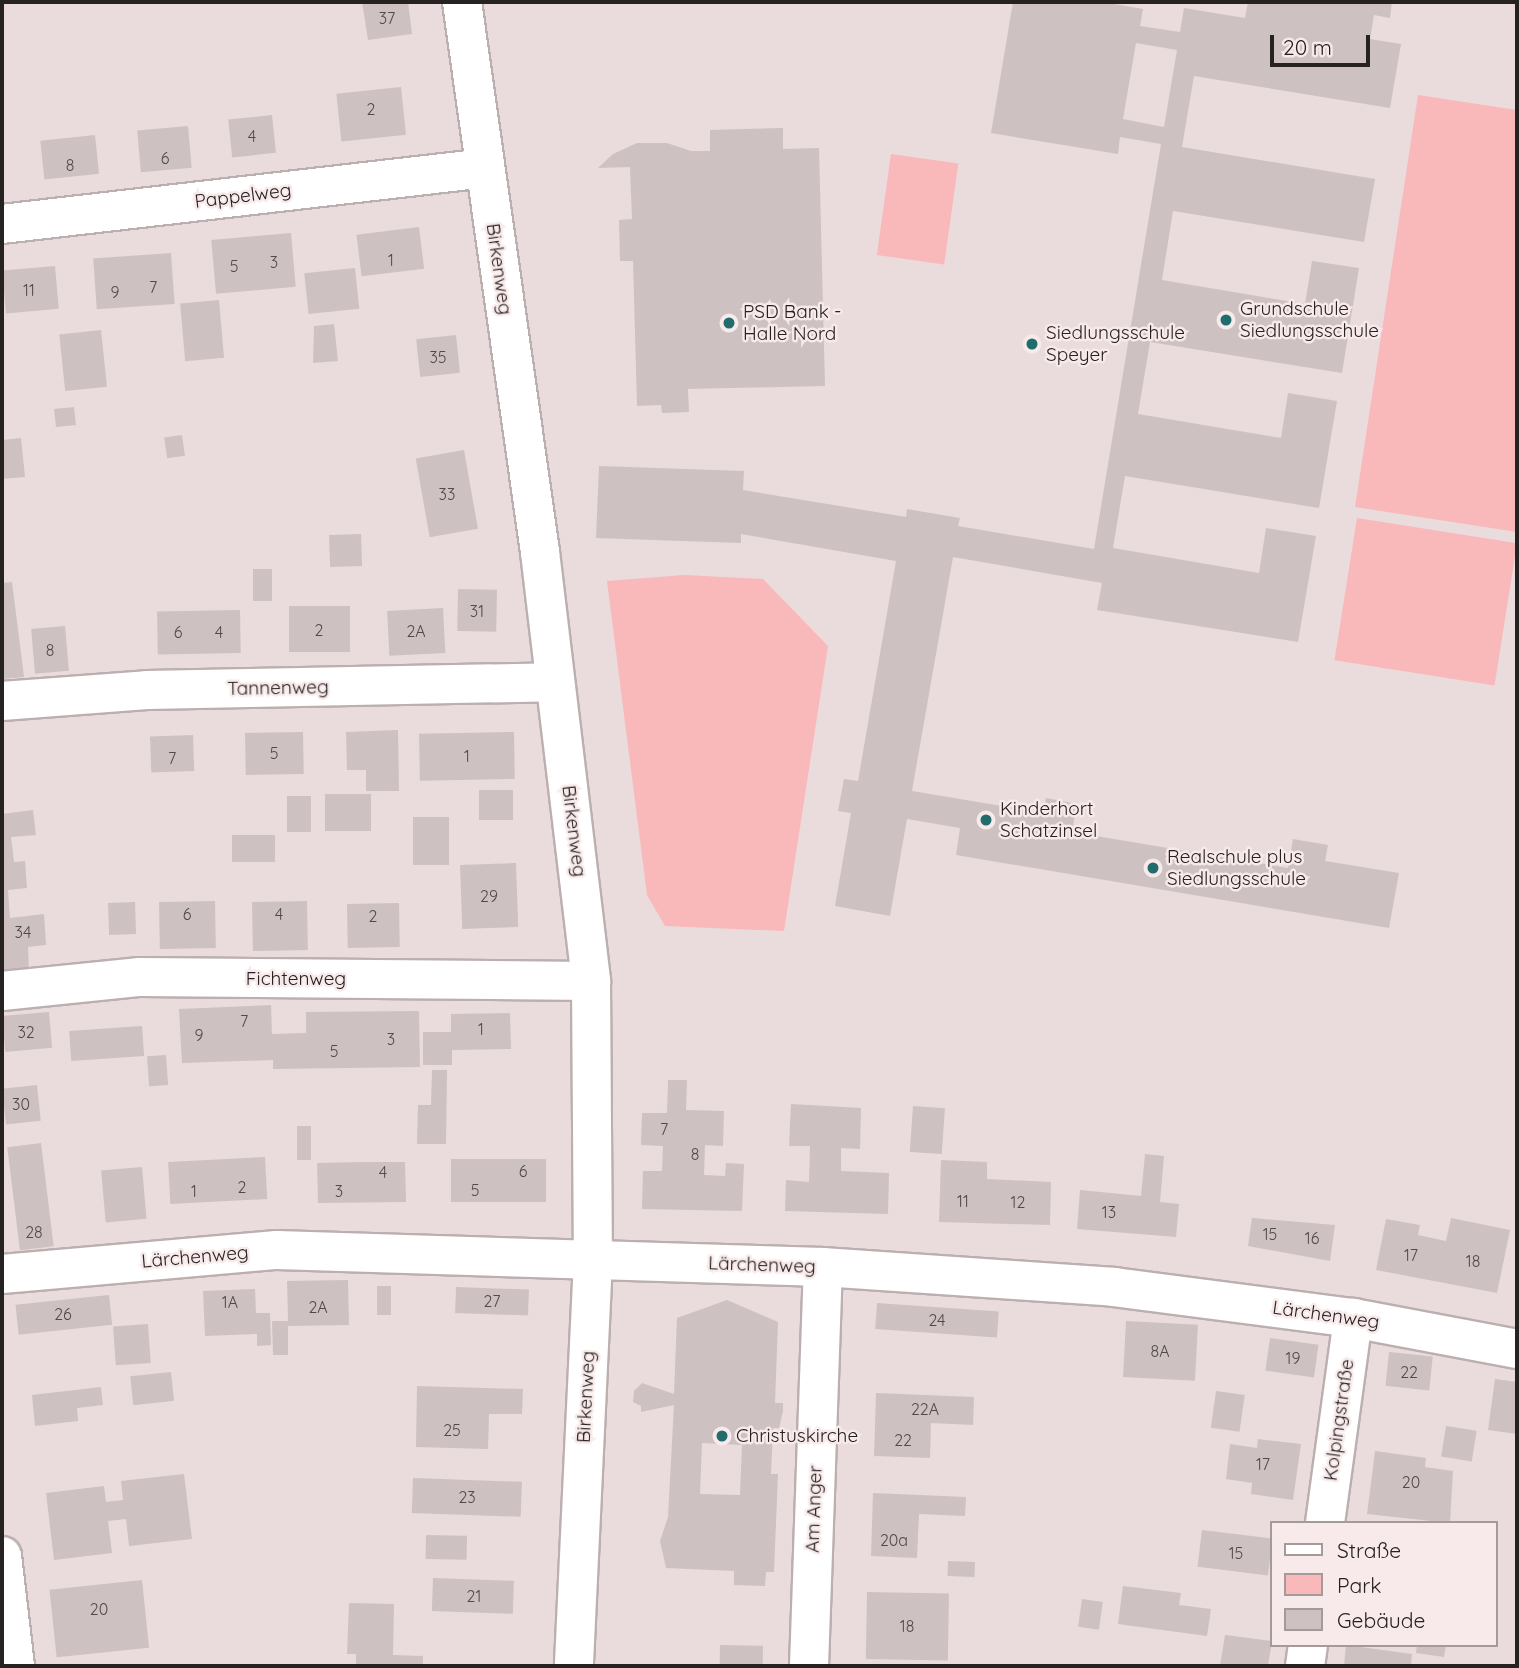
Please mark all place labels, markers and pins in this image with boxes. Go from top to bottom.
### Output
place label: Grundschule Siedlungsschule [1240,298,1379,342]
place label: PSD Bank - Halle Nord [743,301,841,345]
marker: Grundschule Siedlungsschule [1218,312,1234,328]
marker: PSD Bank - Halle Nord [721,315,737,331]
place label: Siedlungsschule Speyer [1046,322,1185,366]
marker: Siedlungsschule Speyer [1024,336,1040,352]
place label: Kinderhort Schatzinsel [1000,798,1097,842]
marker: Kinderhort Schatzinsel [978,812,994,828]
place label: Realschule plus Siedlungsschule [1167,846,1306,890]
marker: Realschule plus Siedlungsschule [1145,860,1161,876]
place label: Christuskirche [736,1425,858,1447]
marker: Christuskirche [714,1428,730,1444]

